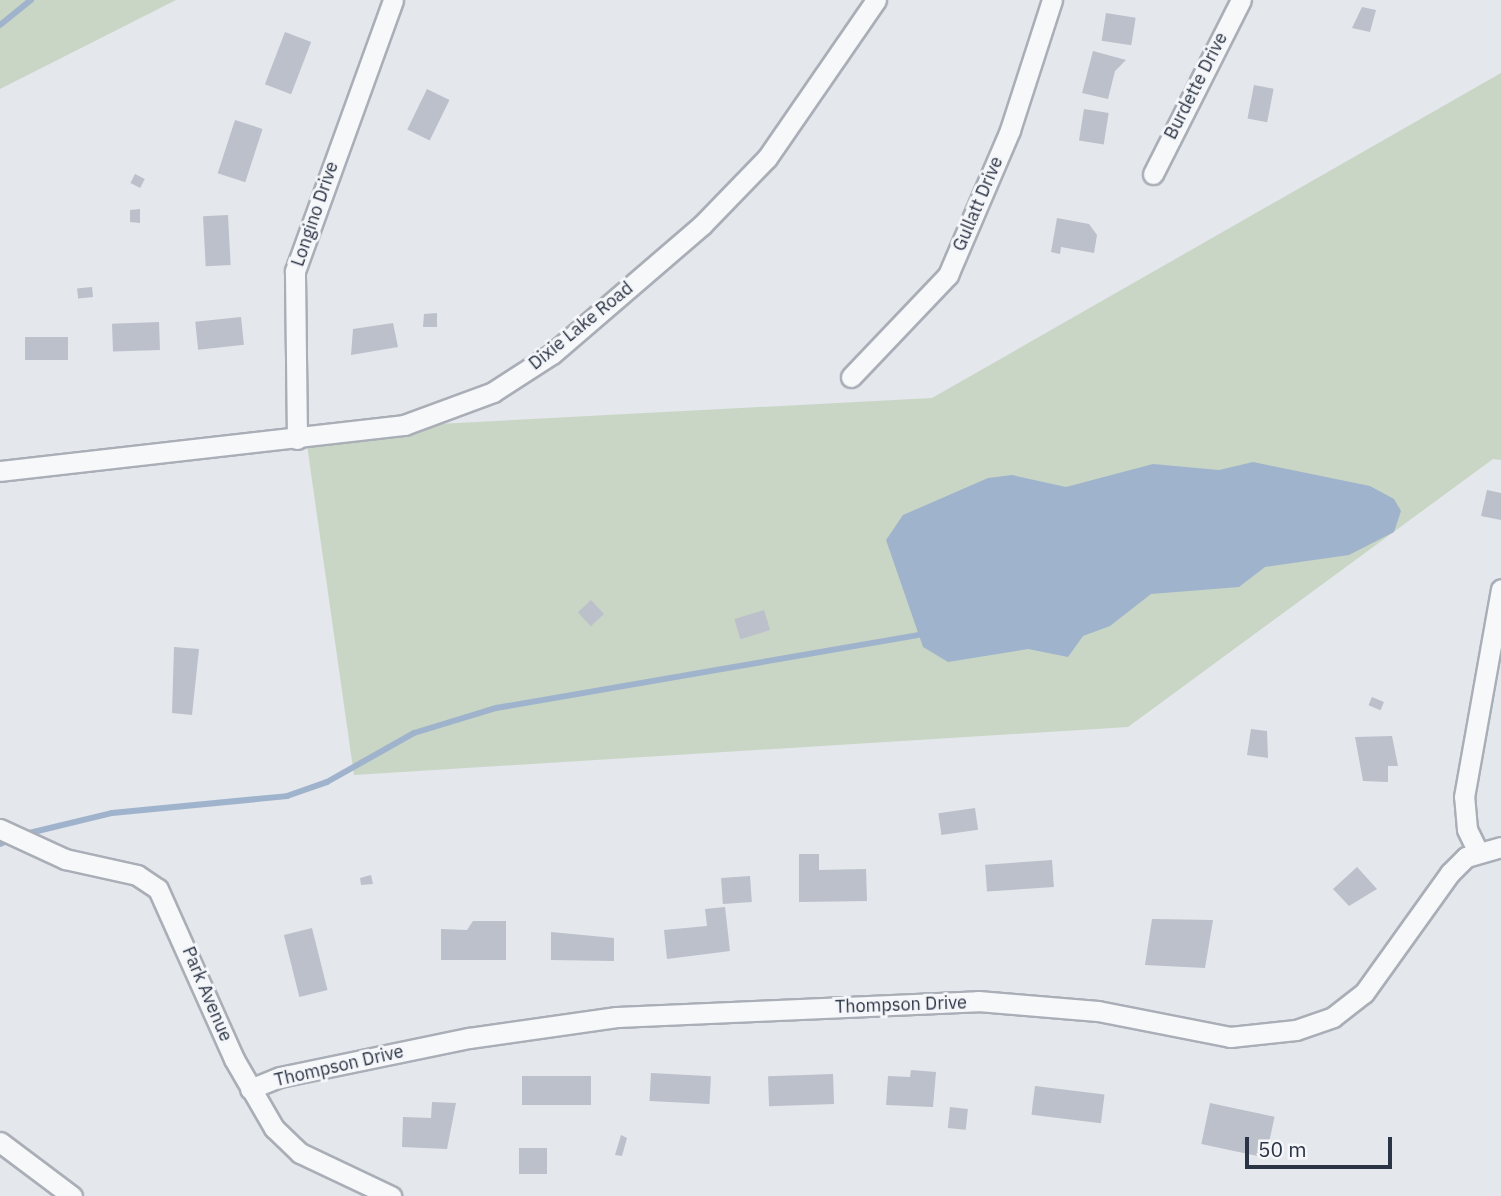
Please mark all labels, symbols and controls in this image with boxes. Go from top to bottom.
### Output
street label: Burdette Drive [1160,29,1232,143]
street label: Gullatt Drive [948,154,1008,254]
street label: Longino Drive [287,159,343,269]
street label: Dixie Lake Road [525,277,637,375]
street label: Park Avenue [177,943,237,1045]
street label: Thompson Drive [835,992,967,1018]
street label: Thompson Drive [272,1041,406,1091]
scale bar [1249,1122,1396,1166]
text: 50 m [1258,1135,1307,1163]

